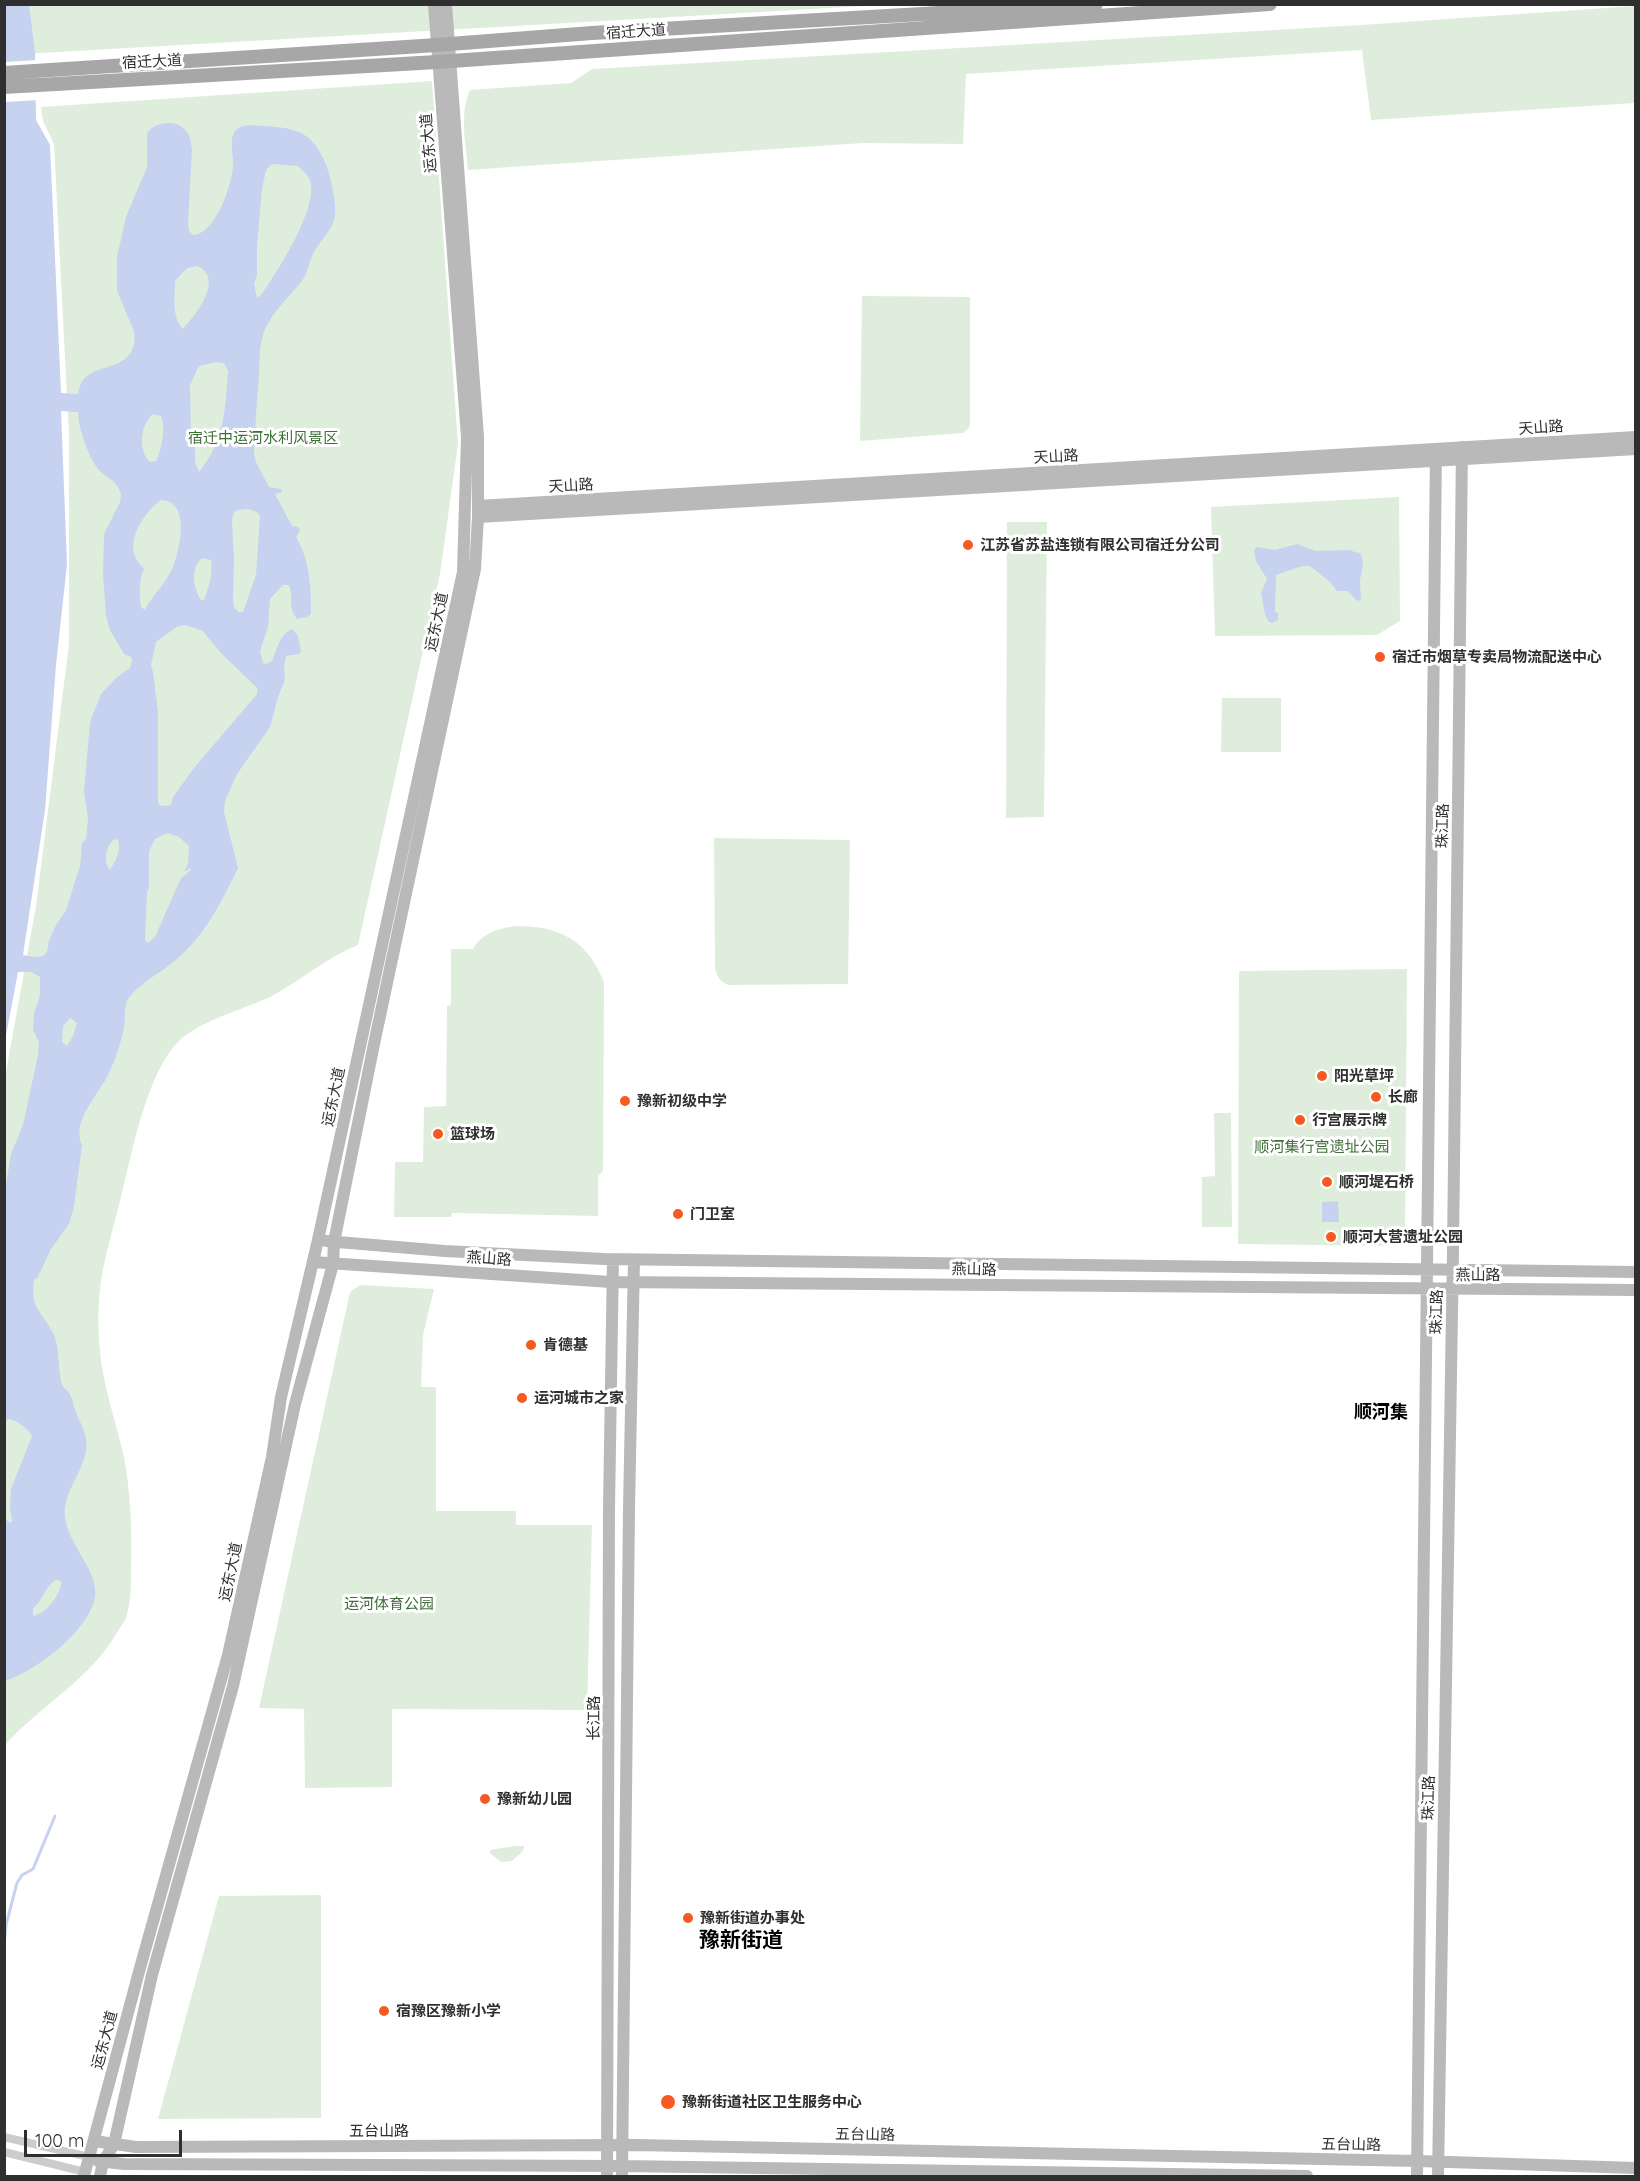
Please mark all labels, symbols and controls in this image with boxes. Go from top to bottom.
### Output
street label: 宿迁大道 [605,21,667,43]
street label: 宿迁大道 [122,51,182,73]
street label: 运东大道 [417,112,441,174]
street label: 天山路 [1518,417,1564,439]
park label: 宿迁中运河水利风景区 [188,429,338,447]
street label: 天山路 [1033,447,1079,467]
street label: 天山路 [548,476,594,496]
place label: 江苏省苏盐连锁有限公司宿迁分公司 [980,536,1220,554]
marker: 江苏省苏盐连锁有限公司宿迁分公司 [961,538,975,552]
street label: 运东大道 [422,591,452,653]
place label: 宿迁市烟草专卖局物流配送中心 [1392,648,1602,666]
marker: 宿迁市烟草专卖局物流配送中心 [1373,650,1387,664]
street label: 珠江路 [1434,803,1452,849]
street label: 运东大道 [319,1066,349,1128]
place label: 阳光草坪 [1334,1067,1394,1085]
marker: 阳光草坪 [1315,1069,1329,1083]
place label: 长廊 [1388,1088,1418,1106]
marker: 长廊 [1369,1090,1383,1104]
place label: 豫新初级中学 [637,1092,727,1110]
marker: 豫新初级中学 [618,1094,632,1108]
place label: 行宫展示牌 [1312,1111,1387,1129]
marker: 行宫展示牌 [1293,1113,1307,1127]
place label: 篮球场 [450,1125,495,1143]
marker: 篮球场 [431,1127,445,1141]
park label: 顺河集行宫遗址公园 [1255,1138,1389,1156]
place label: 顺河堤石桥 [1339,1173,1414,1191]
marker: 顺河堤石桥 [1320,1175,1334,1189]
place label: 门卫室 [690,1205,735,1223]
marker: 门卫室 [671,1207,685,1221]
place label: 顺河大营遗址公园 [1343,1228,1463,1246]
marker: 顺河大营遗址公园 [1324,1230,1338,1244]
street label: 燕山路 [466,1248,512,1270]
street label: 燕山路 [951,1261,997,1279]
street label: 燕山路 [1456,1266,1500,1284]
street label: 珠江路 [1428,1289,1446,1335]
place label: 肯德基 [543,1336,588,1354]
marker: 肯德基 [524,1338,538,1352]
place label: 运河城市之家 [534,1389,624,1407]
marker: 运河城市之家 [515,1391,529,1405]
district label: 顺河集 [1354,1402,1408,1424]
street label: 运东大道 [216,1541,246,1603]
park label: 运河体育公园 [344,1595,434,1613]
street label: 长江路 [585,1696,603,1740]
street label: 珠江路 [1420,1775,1438,1821]
place label: 豫新幼儿园 [497,1790,572,1808]
marker: 豫新幼儿园 [478,1792,492,1806]
place label: 豫新街道办事处 [700,1909,805,1927]
marker: 豫新街道办事处 [681,1911,695,1925]
district label: 豫新街道 [699,1928,783,1954]
place label: 宿豫区豫新小学 [396,2002,501,2020]
marker: 宿豫区豫新小学 [377,2004,391,2018]
street label: 运东大道 [89,2009,121,2071]
marker: 豫新街道社区卫生服务中心 [659,2093,677,2111]
place label: 豫新街道社区卫生服务中心 [682,2093,862,2111]
scale bar [27,2118,184,2156]
street label: 五台山路 [349,2122,409,2140]
street label: 五台山路 [835,2125,895,2145]
text: 100 m [35,2129,84,2152]
street label: 五台山路 [1321,2135,1381,2155]

